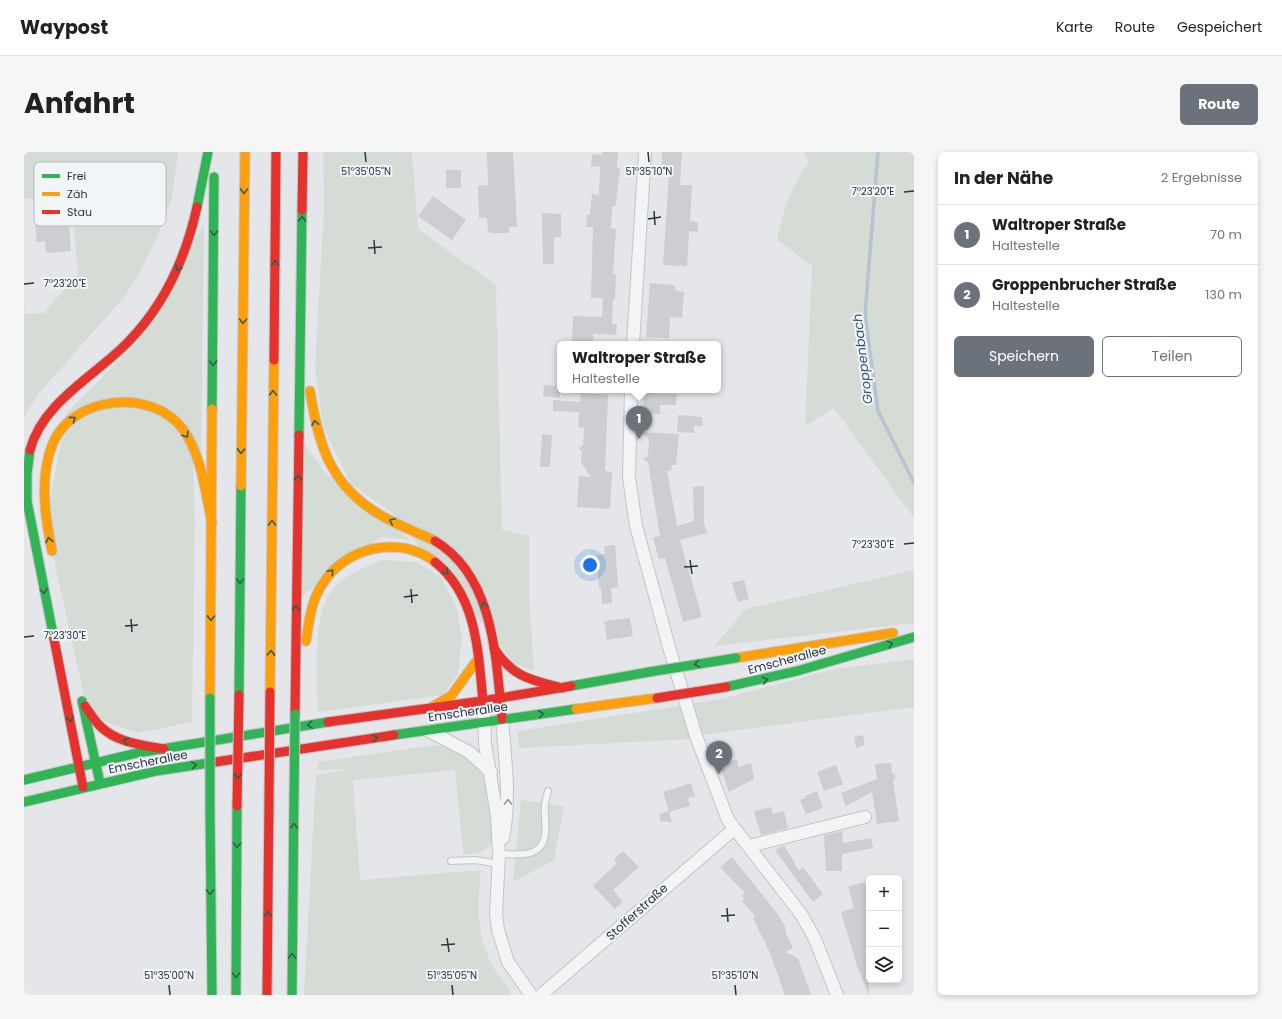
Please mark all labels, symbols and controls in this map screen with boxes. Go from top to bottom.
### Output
text: Waypost [20,14,108,41]
text: Karte [1056,17,1093,37]
text: Route [1115,17,1155,37]
text: Gespeichert [1177,17,1262,37]
text: Anfahrt [24,84,135,123]
button: Route [1180,84,1258,125]
legend [34,162,166,226]
text: 51°35'05"N [341,164,391,179]
text: 51°35'10"N [626,164,672,179]
text: In der Nähe [954,166,1053,190]
text: Frei [67,168,86,184]
text: 2 Ergebnisse [1161,168,1242,187]
text: 7°23'20"E [852,184,894,199]
text: Zäh [67,186,87,202]
one-way arrow [240,188,248,194]
text: Stau [67,204,92,220]
text: Waltroper Straße [992,214,1126,235]
one-way arrow [298,216,306,222]
text: 1 [965,225,969,244]
text: 70 m [1210,225,1242,244]
one-way arrow [210,230,218,236]
text: Haltestelle [992,236,1060,255]
one-way arrow [271,260,279,266]
one-way arrow [175,264,183,272]
text: Groppenbrucher Straße [992,274,1176,295]
text: 7°23'20"E [44,276,86,291]
text: 2 [963,285,971,304]
text: 130 m [1205,285,1242,304]
text: Haltestelle [992,296,1060,315]
water label: Groppenbach [848,313,877,405]
one-way arrow [239,318,247,324]
button: Speichern [954,336,1094,377]
button: Teilen [1102,336,1242,377]
popup [557,341,721,393]
text: Waltroper Straße [572,347,706,368]
one-way arrow [209,360,217,366]
text: Haltestelle [572,369,640,388]
one-way arrow [269,390,277,396]
pin: 1 [626,406,652,439]
one-way arrow [69,417,76,424]
one-way arrow [311,420,320,427]
one-way arrow [181,431,189,438]
one-way arrow [237,448,245,454]
one-way arrow [294,475,302,481]
one-way arrow [388,518,396,526]
one-way arrow [268,520,276,526]
one-way arrow [46,537,54,544]
text: 7°23'30"E [851,537,895,552]
your location [580,555,600,575]
one-way arrow [441,567,449,575]
one-way arrow [327,569,334,577]
one-way arrow [236,578,244,584]
one-way arrow [40,588,48,594]
one-way arrow [480,602,488,609]
one-way arrow [292,605,300,611]
one-way arrow [207,615,215,621]
text: 7°23'30"E [43,628,87,643]
one-way arrow [886,640,893,649]
street label: Emscherallee [746,641,828,678]
one-way arrow [267,650,275,656]
one-way arrow [694,660,701,668]
one-way arrow [762,676,768,684]
street label: Emscherallee [427,697,509,726]
one-way arrow [538,710,544,719]
one-way arrow [66,715,74,722]
one-way arrow [307,720,313,729]
one-way arrow [372,734,378,743]
one-way arrow [123,737,130,746]
pin: 2 [706,741,732,774]
street label: Emscherallee [107,745,189,778]
one-way arrow [191,761,197,770]
one-way arrow [234,773,242,779]
one-way arrow [503,799,512,805]
one-way arrow [290,823,298,829]
one-way arrow [233,842,241,848]
map controls [866,875,902,983]
button: + [866,875,902,911]
street label: Stofferstraße [602,879,671,944]
one-way arrow [206,889,214,895]
one-way arrow [264,911,272,917]
button: − [866,911,902,947]
button: layers [866,947,902,983]
one-way arrow [288,953,297,959]
text: 51°35'00"N [144,968,194,983]
text: 51°35'05"N [427,968,477,983]
text: 51°35'10"N [712,968,758,983]
one-way arrow [232,972,240,978]

